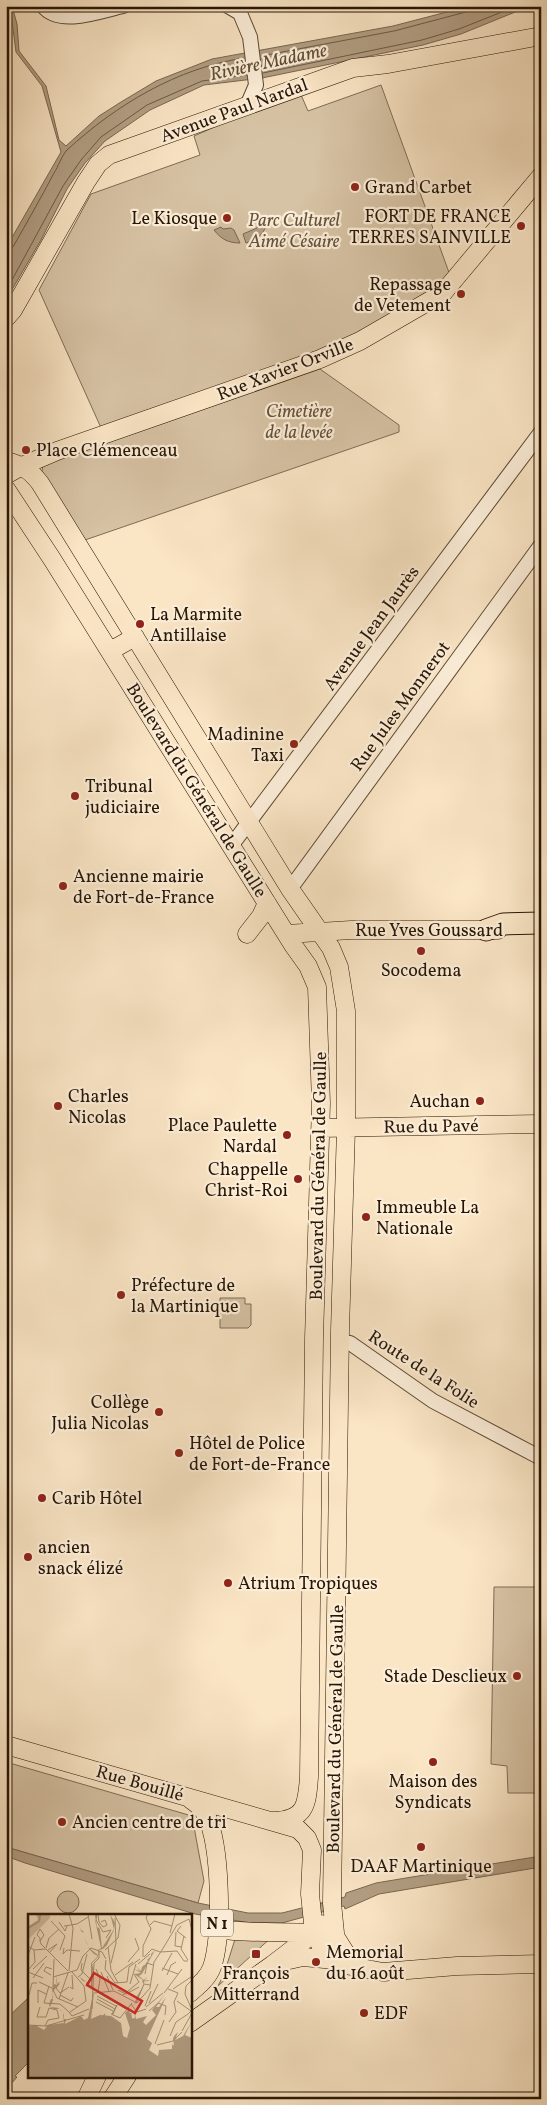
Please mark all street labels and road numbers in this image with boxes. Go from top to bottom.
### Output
street label: Avenue Paul Nardal [157,73,312,150]
street label: Rue Xavier Orville [214,333,357,408]
street label: Avenue Jean Jaurès [318,561,426,697]
street label: Rue Jules Monnerot [345,637,457,777]
street label: Boulevard du Général de Gaulle [119,679,272,903]
street label: Rue Yves Goussard [355,919,503,944]
street label: Boulevard du Général de Gaulle [305,1051,334,1301]
street label: Rue du Pavé [383,1114,479,1141]
street label: Route de la Folie [363,1325,484,1416]
street label: Boulevard du Général de Gaulle [322,1604,351,1854]
street label: Rue Bouillé [93,1760,186,1809]
road number: N 1 [201,1910,233,1936]

